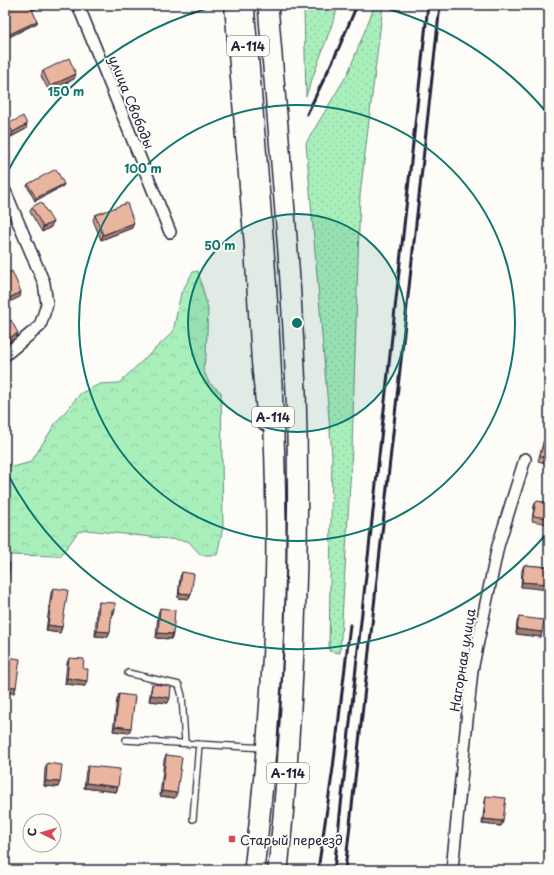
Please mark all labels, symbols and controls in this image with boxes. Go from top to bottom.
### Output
road number: А-114 [227,36,269,56]
street label: улица Свободы [105,53,159,151]
text: 150 m [48,82,84,100]
text: 100 m [124,159,162,177]
text: 50 m [204,236,236,254]
centre of rings [290,316,304,330]
road number: А-114 [252,407,294,427]
street label: Нагорная улица [444,606,480,713]
road number: А-114 [267,763,309,783]
north arrow [22,813,62,853]
text: С [23,827,40,837]
place label: Старый переезд [240,830,343,849]
marker: Старый переезд [227,834,237,844]

